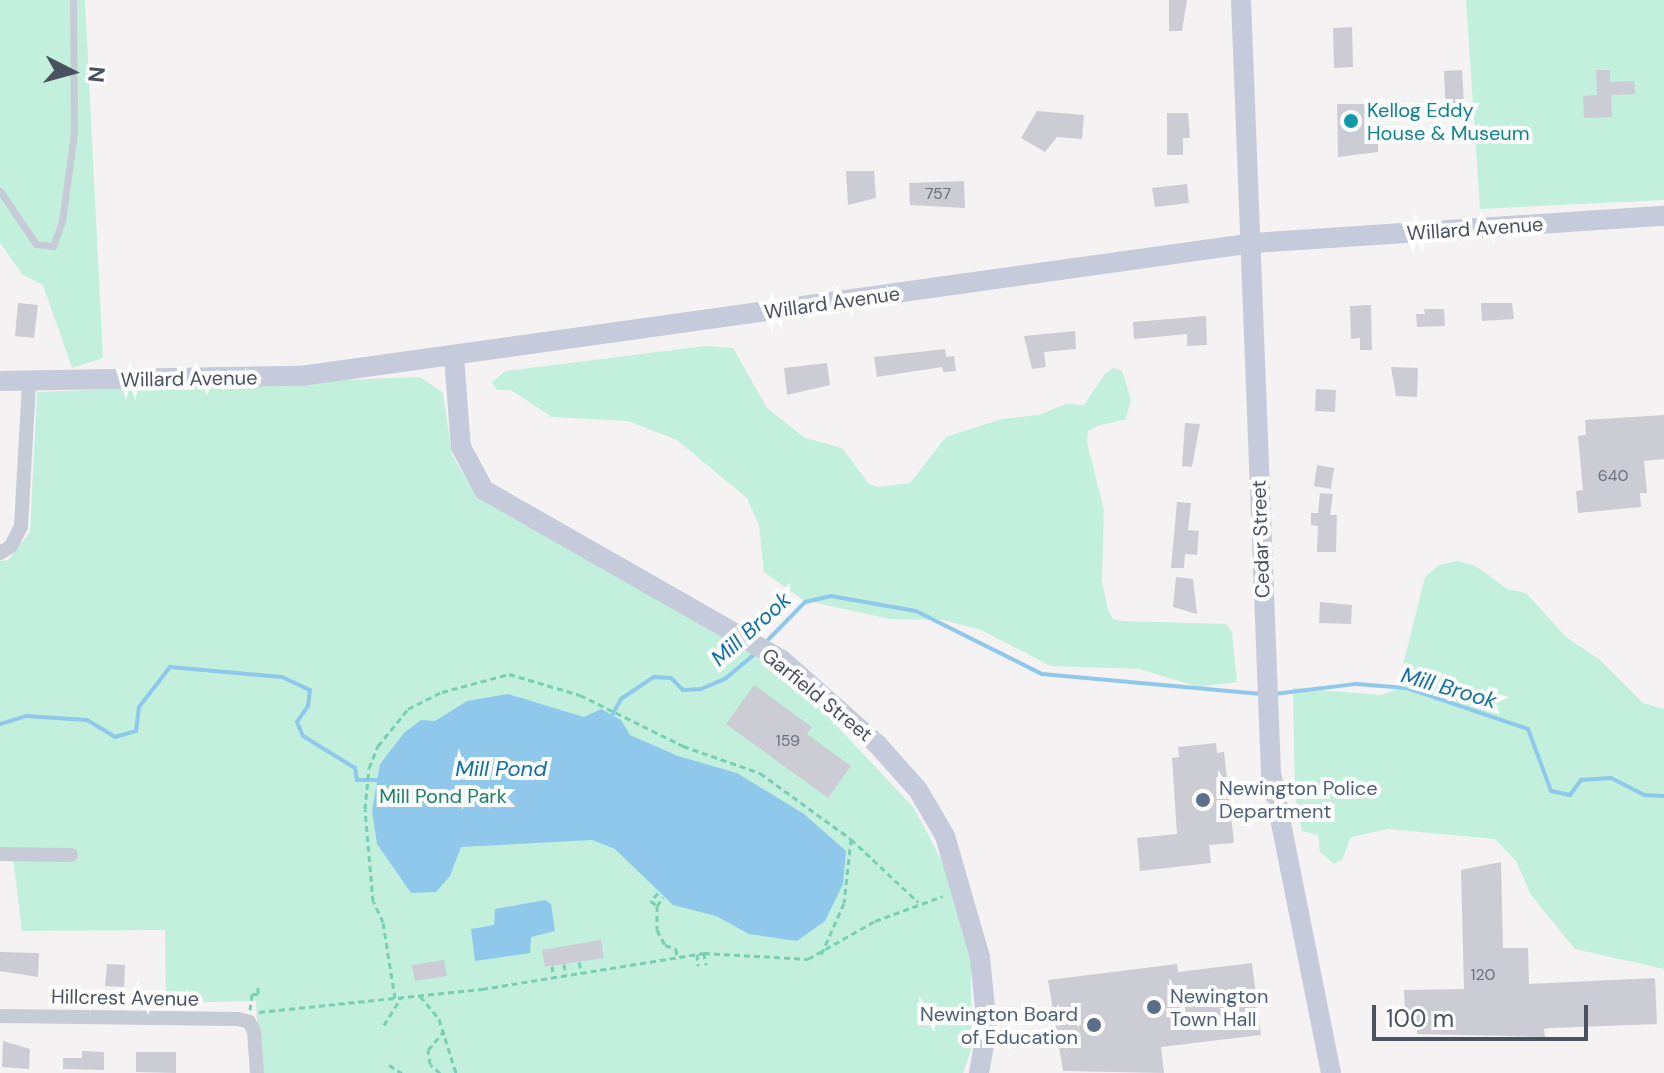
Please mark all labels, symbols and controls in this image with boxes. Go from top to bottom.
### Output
north arrow [32,32,112,112]
text: N [81,65,112,84]
place label: Kellog Eddy House & Museum [1367,98,1530,145]
marker: Kellog Eddy House & Museum [1342,112,1360,130]
house number: 757 [925,184,951,204]
street label: Willard Avenue [1406,212,1544,246]
street label: Willard Avenue [763,282,901,324]
street label: Willard Avenue [120,366,258,392]
house number: 640 [1598,466,1628,486]
street label: Cedar Street [1247,479,1275,599]
water label: Mill Brook [706,586,796,672]
street label: Garfield Street [757,643,877,747]
water label: Mill Brook [1398,662,1500,714]
house number: 159 [776,731,800,751]
water label: Mill Pond [455,756,547,782]
place label: Newington Police Department [1219,776,1378,823]
park label: Mill Pond Park [379,784,507,808]
marker: Newington Police Department [1194,791,1212,809]
house number: 120 [1471,965,1495,985]
place label: Newington Town Hall [1170,984,1268,1031]
street label: Hillcrest Avenue [51,985,199,1011]
scale bar [1376,989,1592,1039]
marker: Newington Town Hall [1145,998,1163,1016]
place label: Newington Board of Education [920,1002,1078,1049]
text: 100 m [1386,1003,1454,1034]
marker: Newington Board of Education [1085,1016,1103,1034]

